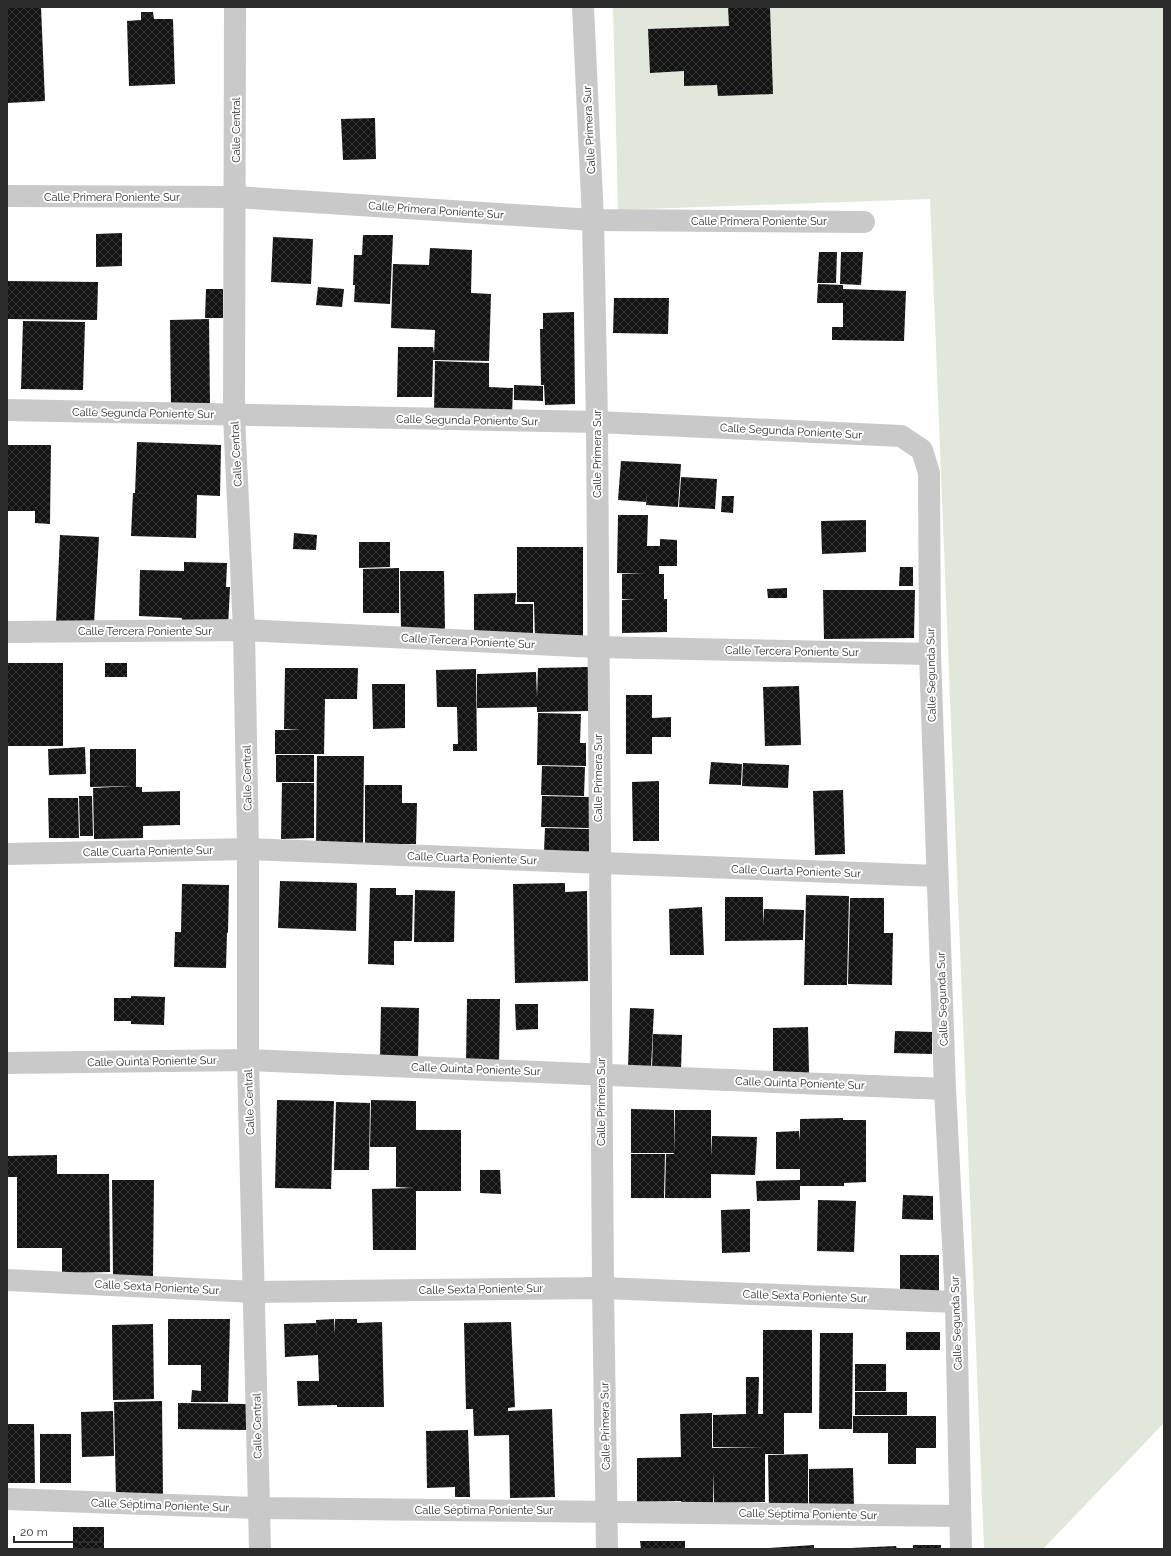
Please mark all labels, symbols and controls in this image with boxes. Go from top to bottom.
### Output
street label: Calle Primera Sur [581,85,598,174]
street label: Calle Central [230,97,243,163]
street label: Calle Primera Poniente Sur [44,191,180,204]
street label: Calle Primera Poniente Sur [368,199,504,222]
street label: Calle Primera Poniente Sur [691,215,827,228]
street label: Calle Segunda Poniente Sur [72,406,214,421]
street label: Calle Primera Sur [591,410,604,498]
street label: Calle Segunda Poniente Sur [396,413,538,428]
street label: Calle Central [228,421,245,487]
street label: Calle Segunda Poniente Sur [720,421,862,442]
street label: Calle Tercera Poniente Sur [78,625,212,638]
street label: Calle Segunda Sur [924,628,939,722]
street label: Calle Tercera Poniente Sur [401,632,535,652]
street label: Calle Tercera Poniente Sur [725,644,859,659]
street label: Calle Primera Sur [592,734,605,822]
street label: Calle Central [240,745,255,811]
street label: Calle Cuarta Poniente Sur [83,844,213,859]
street label: Calle Cuarta Poniente Sur [407,850,537,867]
street label: Calle Cuarta Poniente Sur [731,863,861,880]
street label: Calle Segunda Sur [934,951,951,1046]
street label: Calle Quinta Poniente Sur [87,1054,217,1069]
street label: Calle Primera Sur [595,1058,608,1146]
street label: Calle Quinta Poniente Sur [411,1061,541,1078]
street label: Calle Central [242,1069,257,1135]
street label: Calle Quinta Poniente Sur [735,1075,865,1092]
street label: Calle Segunda Sur [948,1275,965,1370]
street label: Calle Sexta Poniente Sur [94,1278,220,1297]
street label: Calle Sexta Poniente Sur [419,1282,544,1297]
street label: Calle Sexta Poniente Sur [743,1288,868,1305]
street label: Calle Primera Sur [598,1382,613,1470]
street label: Calle Central [250,1393,265,1459]
street label: Calle Séptima Poniente Sur [91,1497,230,1514]
street label: Calle Séptima Poniente Sur [415,1504,553,1517]
street label: Calle Séptima Poniente Sur [739,1507,877,1522]
scale bar [14,1518,101,1544]
text: 20 m [20,1525,48,1539]

